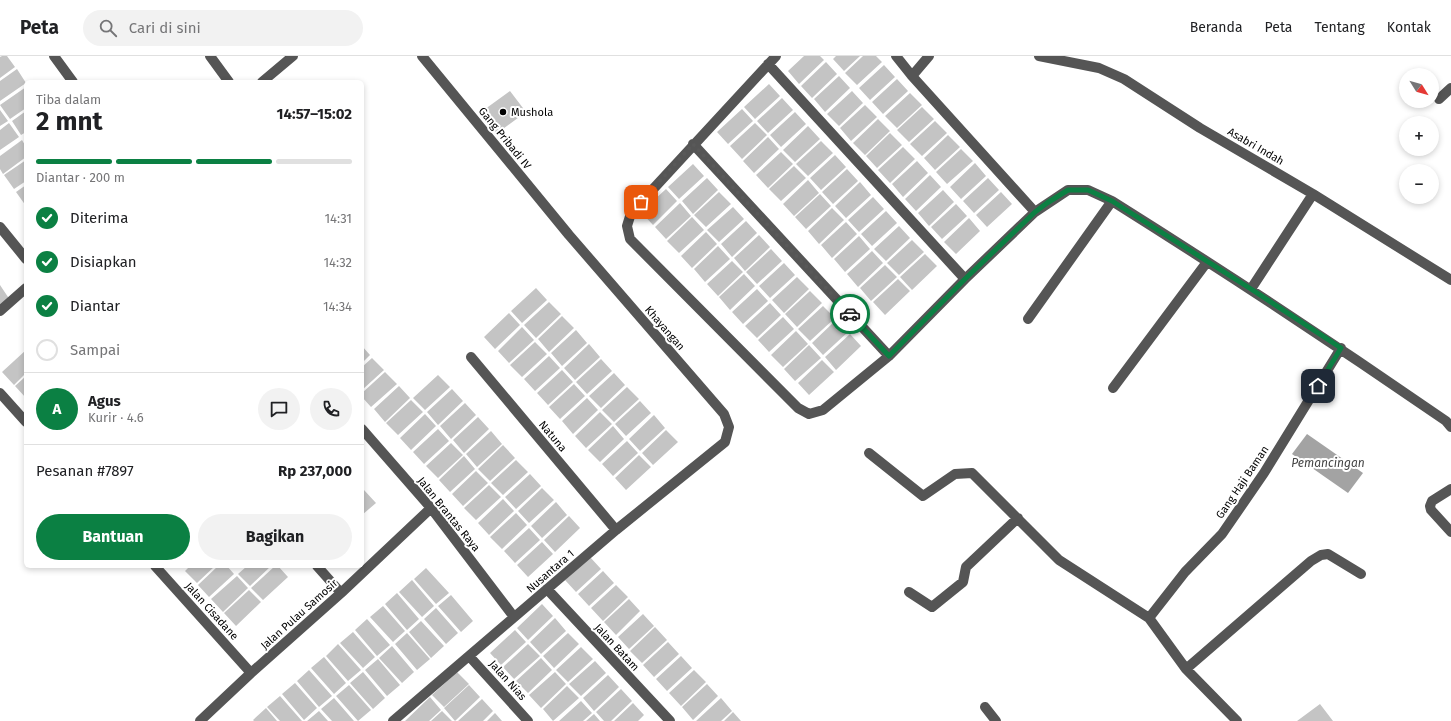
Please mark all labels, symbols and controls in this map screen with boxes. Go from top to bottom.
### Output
search box [83,10,363,46]
text: Peta [20,16,59,39]
icon: search [97,17,119,39]
text: Cari di sini [129,19,201,37]
text: Beranda [1190,19,1243,36]
text: Peta [1265,19,1292,36]
text: Tentang [1314,19,1365,36]
text: Kontak [1387,19,1431,36]
north arrow [1399,68,1439,108]
map controls [1399,68,1439,204]
text: Tiba dalam [36,92,101,107]
text: 14:57–15:02 [276,105,352,123]
street label: Gang Pribadi IV [476,105,534,173]
text: 2 mnt [36,106,103,137]
place label: Mushola [511,106,553,119]
marker: Mushola [498,107,508,117]
button: + [1399,116,1439,156]
street label: Asabri Indah [1225,125,1286,168]
button: − [1399,164,1439,204]
text: Diantar · 200 m [36,170,125,185]
pin [624,185,658,219]
icon: bag [630,191,652,213]
icon: check [36,207,58,229]
text: Diterima [70,209,128,227]
text: 14:31 [324,211,352,226]
icon: check [36,251,58,273]
text: Disiapkan [70,253,137,271]
text: 14:32 [323,255,352,270]
courier [830,294,870,334]
icon: check [36,295,58,317]
text: Diantar [70,297,120,315]
text: 14:34 [323,299,352,314]
icon: car [839,303,861,325]
street label: Khayangan [642,304,687,353]
text: Sampai [70,341,120,359]
pin [1301,369,1335,403]
icon: home [1307,375,1329,397]
button: chat [258,388,300,430]
button: phone [310,388,352,430]
text: Agus [88,392,121,410]
text: A [53,400,61,418]
text: Kurir · 4.6 [88,410,144,425]
street label: Natuna [536,418,569,454]
street label: Gang Haji Baman [1213,443,1272,521]
water label: Pemancingan [1291,456,1365,470]
text: Pesanan #7897 [36,462,134,480]
text: Rp 237,000 [278,462,352,480]
street label: Jalan Brantas Raya [415,474,483,554]
button: Bantuan [36,514,190,560]
button: Bagikan [198,514,352,560]
street label: Nusantara 1 [524,547,577,596]
street label: Jalan Pulau Samosir [258,576,341,652]
street label: Jalan Cisadane [182,580,241,643]
street label: Jalan Batam [592,621,642,674]
street label: Jalan Nias [486,658,529,703]

